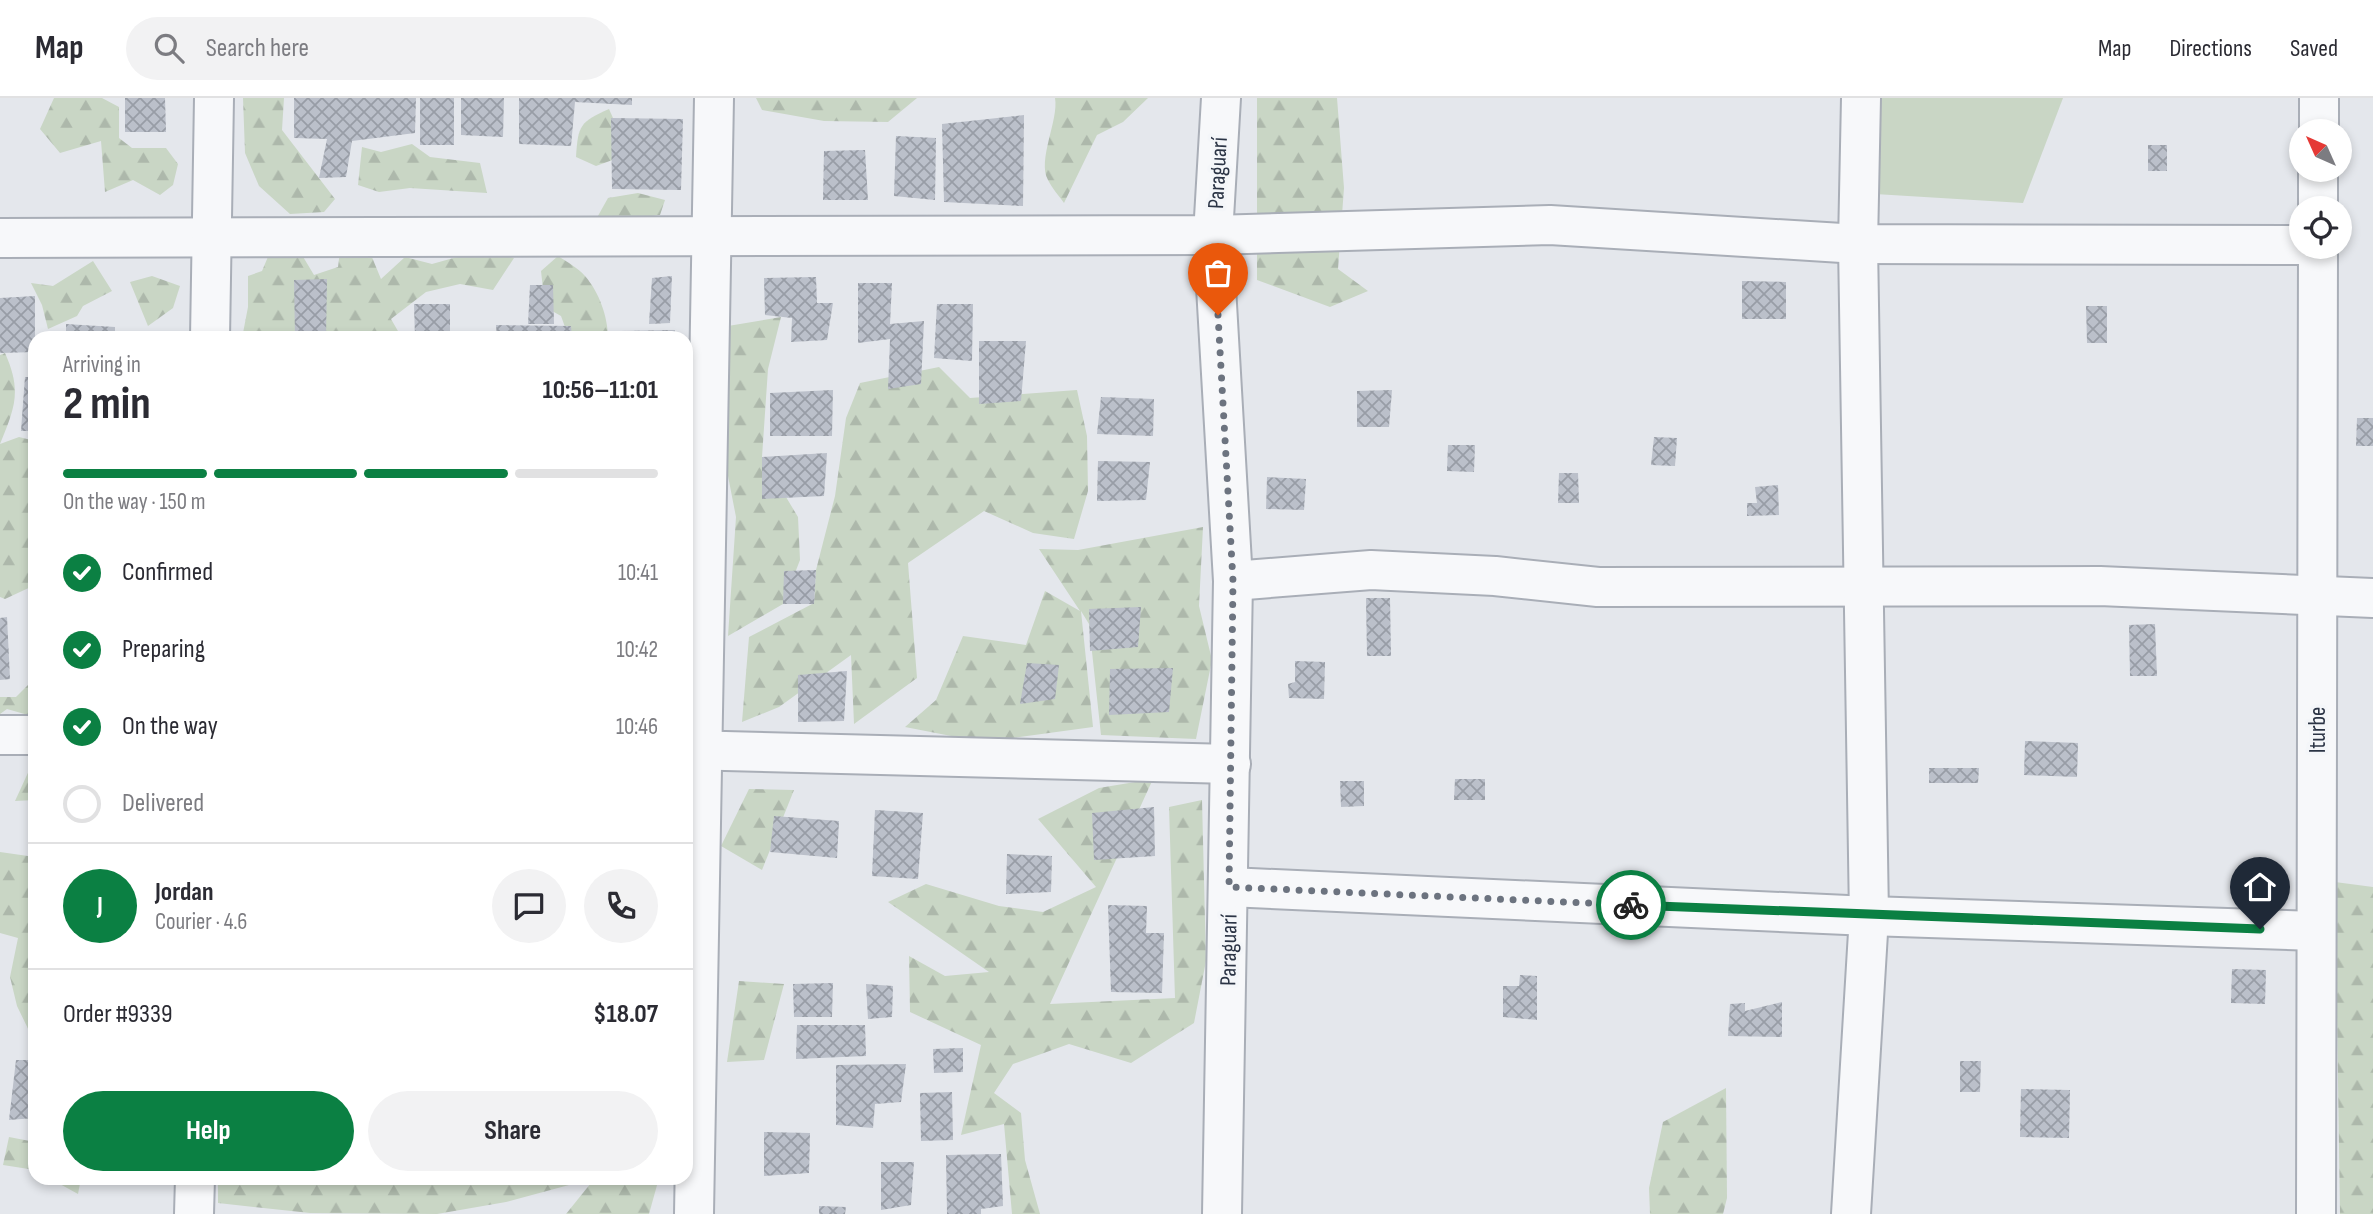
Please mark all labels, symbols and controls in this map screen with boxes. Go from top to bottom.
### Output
search box [126,17,616,80]
text: Map [35,28,84,68]
icon: search [150,29,188,67]
text: Search here [206,33,309,64]
text: Map [2098,34,2131,63]
text: Directions [2169,34,2252,63]
text: Saved [2290,34,2338,63]
north arrow [2289,119,2352,182]
map controls [2289,119,2352,259]
street label: Paraguarí [1202,136,1234,210]
button: locate [2289,196,2352,259]
pin [1188,243,1248,315]
icon: bag [1199,254,1237,292]
text: Arriving in [63,351,141,379]
text: 10:56–11:01 [542,375,658,406]
text: 2 min [63,377,151,432]
text: On the way · 150 m [63,488,206,516]
icon: check [63,554,101,592]
text: Confirmed [122,557,213,588]
text: 10:41 [618,559,658,587]
icon: check [63,631,101,669]
text: Preparing [122,634,205,665]
text: 10:42 [616,636,658,664]
street label: Iturbe [2304,707,2332,753]
icon: check [63,708,101,746]
text: On the way [122,711,218,742]
text: 10:46 [616,713,658,741]
text: Delivered [122,788,204,819]
pin [2230,857,2290,929]
icon: home [2241,868,2279,906]
button: chat [492,869,566,943]
button: phone [584,869,658,943]
courier [1596,870,1666,940]
text: Jordan [155,877,213,908]
icon: bike [1612,886,1650,924]
text: J [97,891,103,922]
text: Courier · 4.6 [155,908,247,936]
street label: Paraguarí [1214,913,1244,986]
text: Order #9339 [63,999,172,1030]
text: $18.07 [593,999,658,1030]
button: Help [63,1091,354,1171]
button: Share [368,1091,658,1171]

